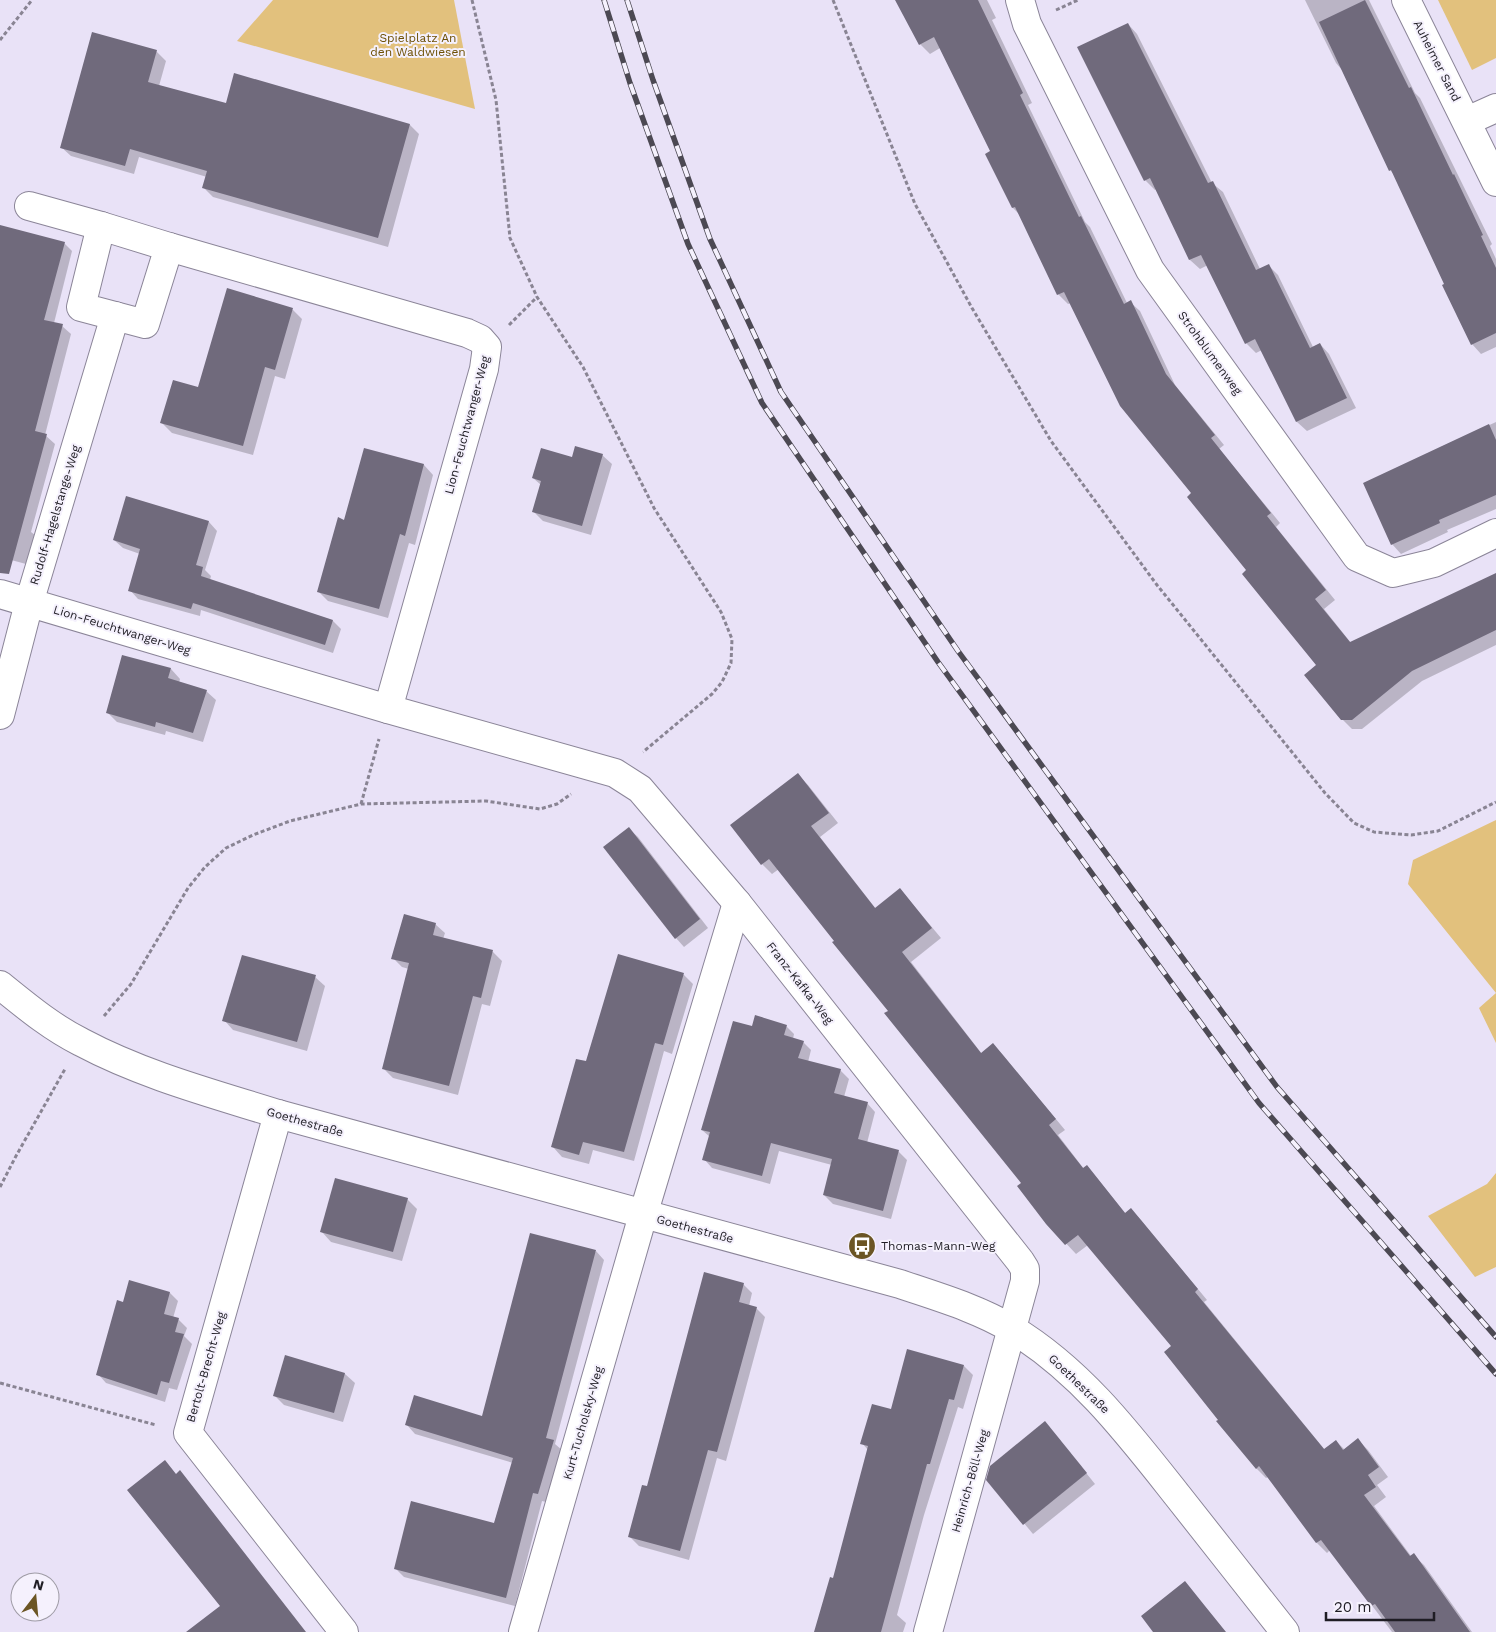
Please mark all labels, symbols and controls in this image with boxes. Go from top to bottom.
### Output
street label: Auheimer Sand [1411,18,1463,104]
park label: Spielplatz An den Waldwiesen [370,31,466,59]
street label: Strohblumenweg [1175,309,1245,398]
street label: Lion-Feuchtwanger-Weg [442,354,492,496]
street label: Rudolf-Hagelstange-Weg [27,443,83,587]
street label: Lion-Feuchtwanger-Weg [52,602,193,658]
street label: Franz-Kafka-Weg [764,939,837,1027]
street label: Goethestraße [265,1104,345,1140]
street label: Goethestraße [655,1212,735,1246]
bus stop icon: Thomas-Mann-Weg [847,1231,877,1261]
place label: Thomas-Mann-Weg [881,1239,996,1253]
street label: Bertolt-Brecht-Weg [183,1309,229,1424]
street label: Goethestraße [1046,1351,1112,1417]
street label: Kurt-Tucholsky-Weg [560,1364,606,1481]
street label: Heinrich-Böll-Weg [949,1427,992,1534]
north arrow [10,1572,60,1622]
text: N [31,1575,46,1594]
scale bar [1326,1590,1434,1622]
text: 20 m [1334,1598,1372,1616]

